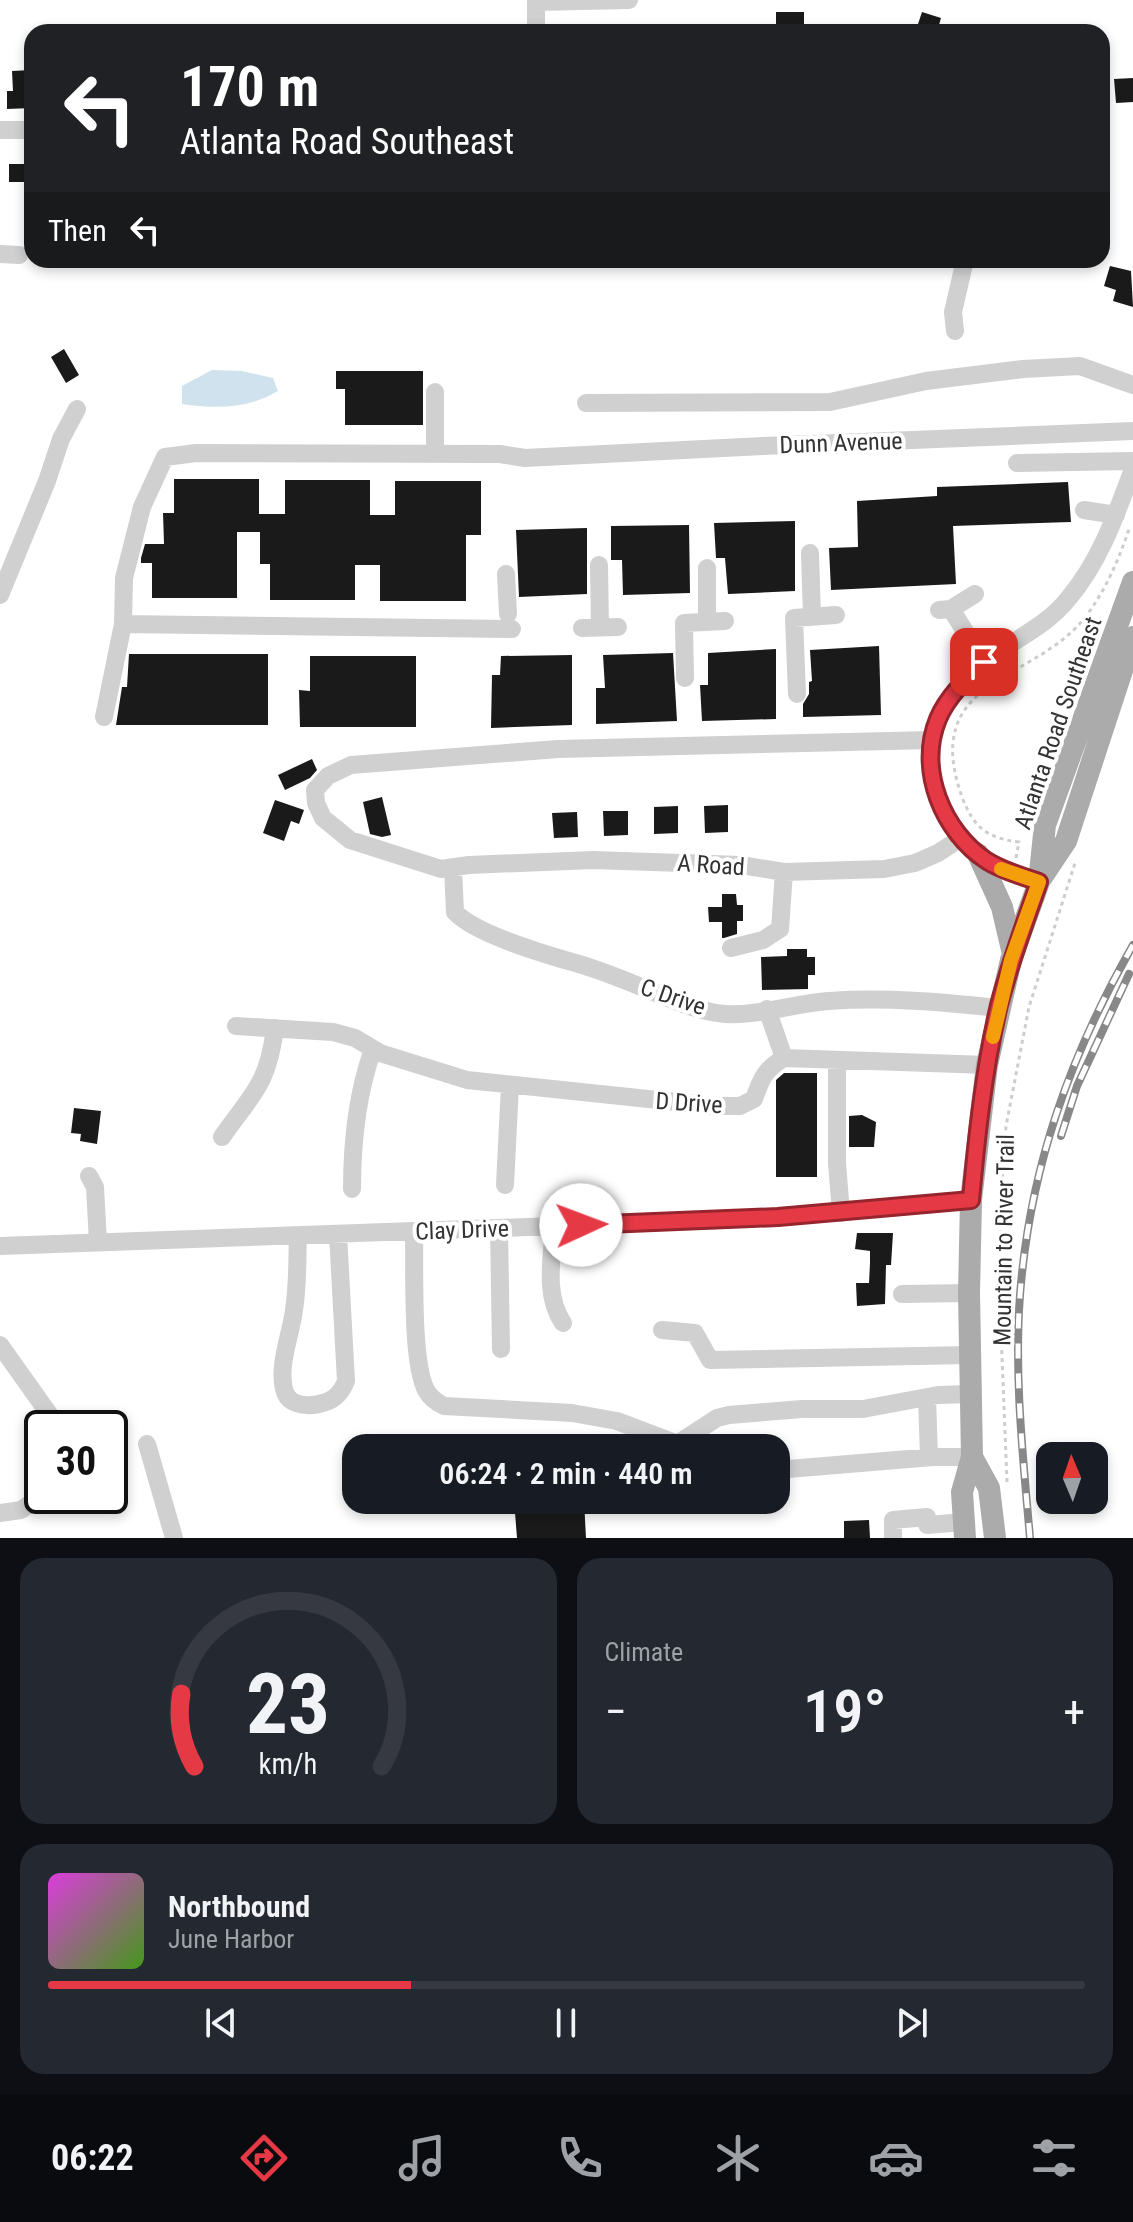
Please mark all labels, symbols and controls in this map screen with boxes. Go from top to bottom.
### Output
text: 170 m [180,54,319,120]
icon: left [48,56,152,160]
text: Atlanta Road Southeast [180,121,514,163]
icon: left [123,208,167,252]
text: Then [48,213,107,248]
street label: Dunn Avenue [779,427,903,459]
street label: Atlanta Road Southeast [1009,613,1107,833]
pin [950,628,1018,696]
icon: arrive [962,640,1006,684]
street label: A Road [676,849,746,881]
street label: C Drive [637,973,709,1021]
street label: D Drive [655,1087,723,1119]
street label: Mountain to River Trail [988,1134,1020,1346]
position arrow [539,1183,623,1267]
street label: Clay Drive [415,1214,509,1246]
speed limit sign: 30 [24,1410,128,1514]
north arrow [1036,1442,1108,1514]
map controls [1036,1442,1108,1514]
text: 06:24 · 2 min · 440 m [439,1456,693,1491]
text: Climate [605,1637,683,1667]
text: 23 [246,1656,330,1753]
text: 19° [803,1676,887,1747]
text: − [605,1686,627,1738]
text: + [1063,1686,1085,1738]
text: km/h [259,1747,318,1781]
text: Northbound [168,1889,310,1924]
text: June Harbor [168,1924,294,1954]
icon: previous [199,2001,243,2045]
icon: pause [544,2001,588,2045]
icon: next [890,2001,934,2045]
icon: directions [236,2130,292,2186]
icon: music [394,2130,450,2186]
icon: phone [552,2130,608,2186]
icon: climate [710,2130,766,2186]
icon: car [868,2130,924,2186]
icon: filters [1026,2130,1082,2186]
text: 06:22 [51,2137,134,2179]

